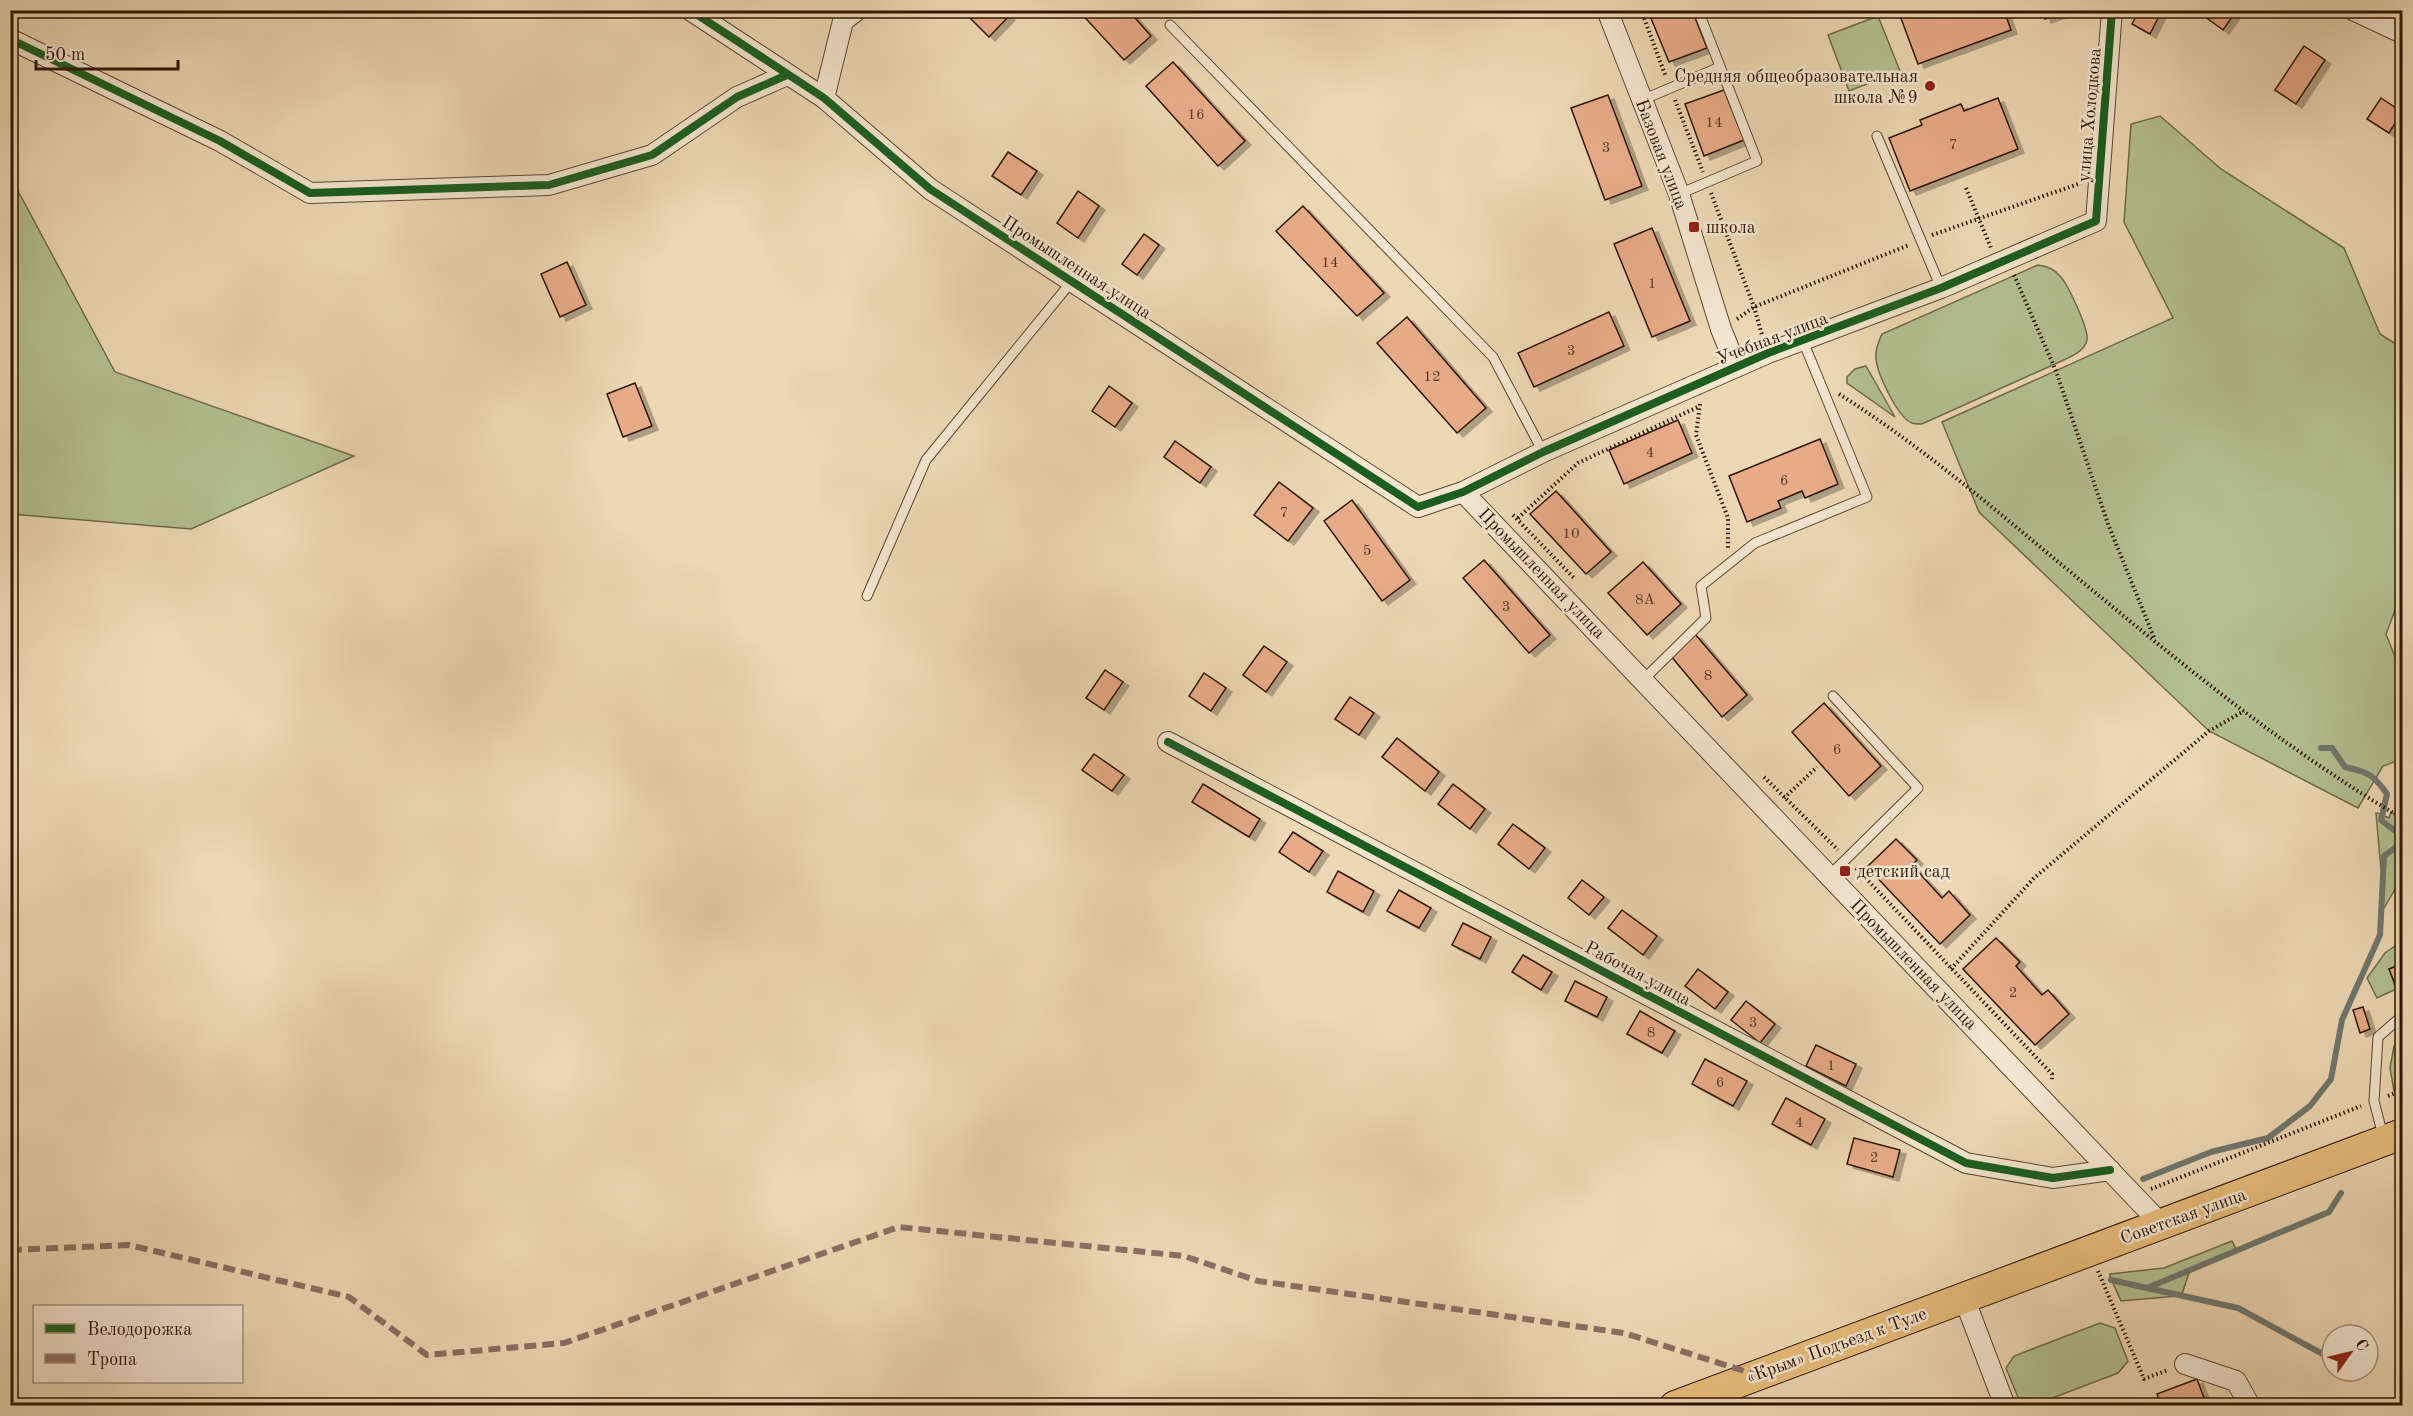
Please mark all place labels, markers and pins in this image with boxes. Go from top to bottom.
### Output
place label: Средняя общеобразовательная школа №9 [1674,68,1918,107]
marker: Средняя общеобразовательная школа №9 [1923,79,1937,93]
place label: школа [1706,219,1756,237]
marker: школа [1687,220,1701,234]
place label: детский сад [1857,863,1950,881]
marker: детский сад [1838,864,1852,878]

